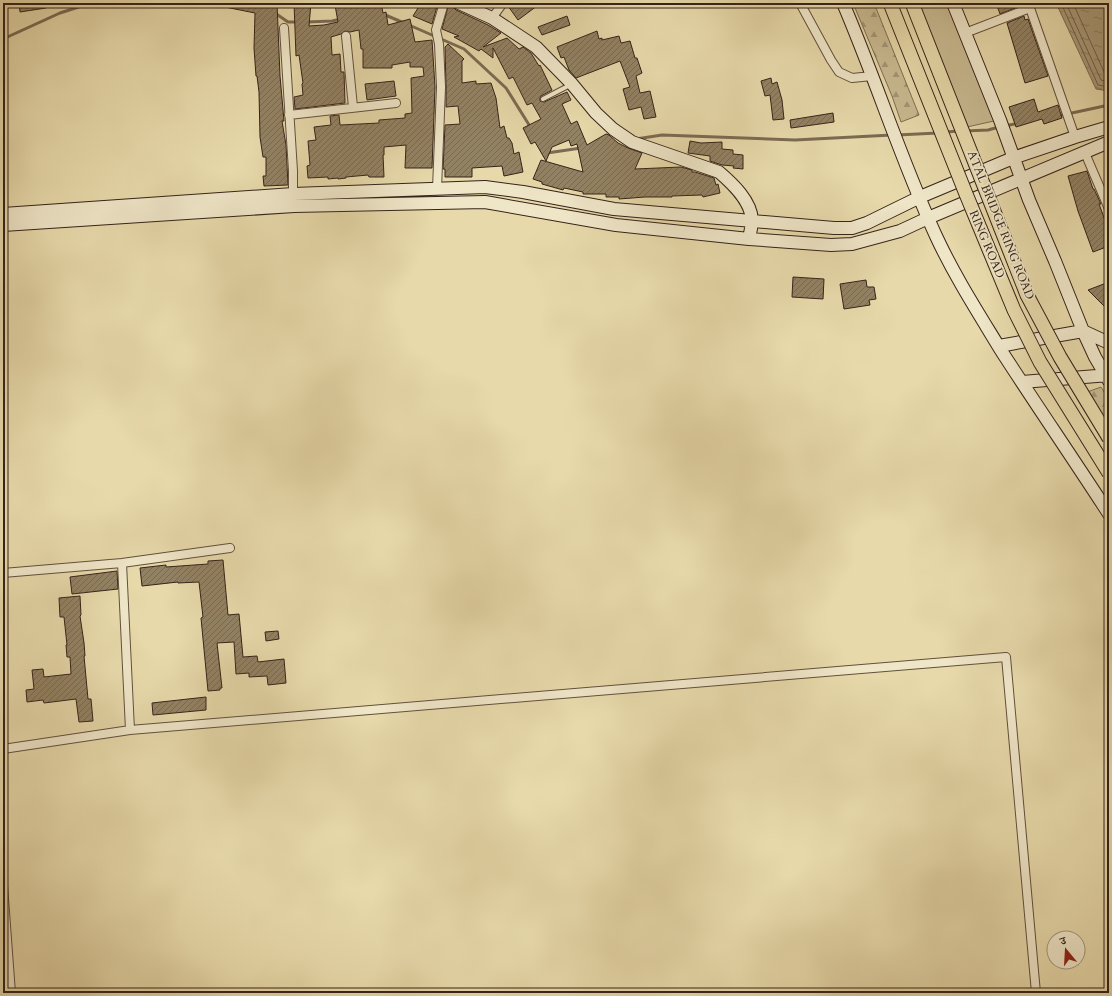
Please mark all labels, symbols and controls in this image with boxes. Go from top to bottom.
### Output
street label: ATAL BRIDGE RING ROAD [965,149,1037,301]
street label: RING ROAD [966,208,1008,280]
north arrow [1046,930,1086,970]
text: उ [1057,933,1069,949]

